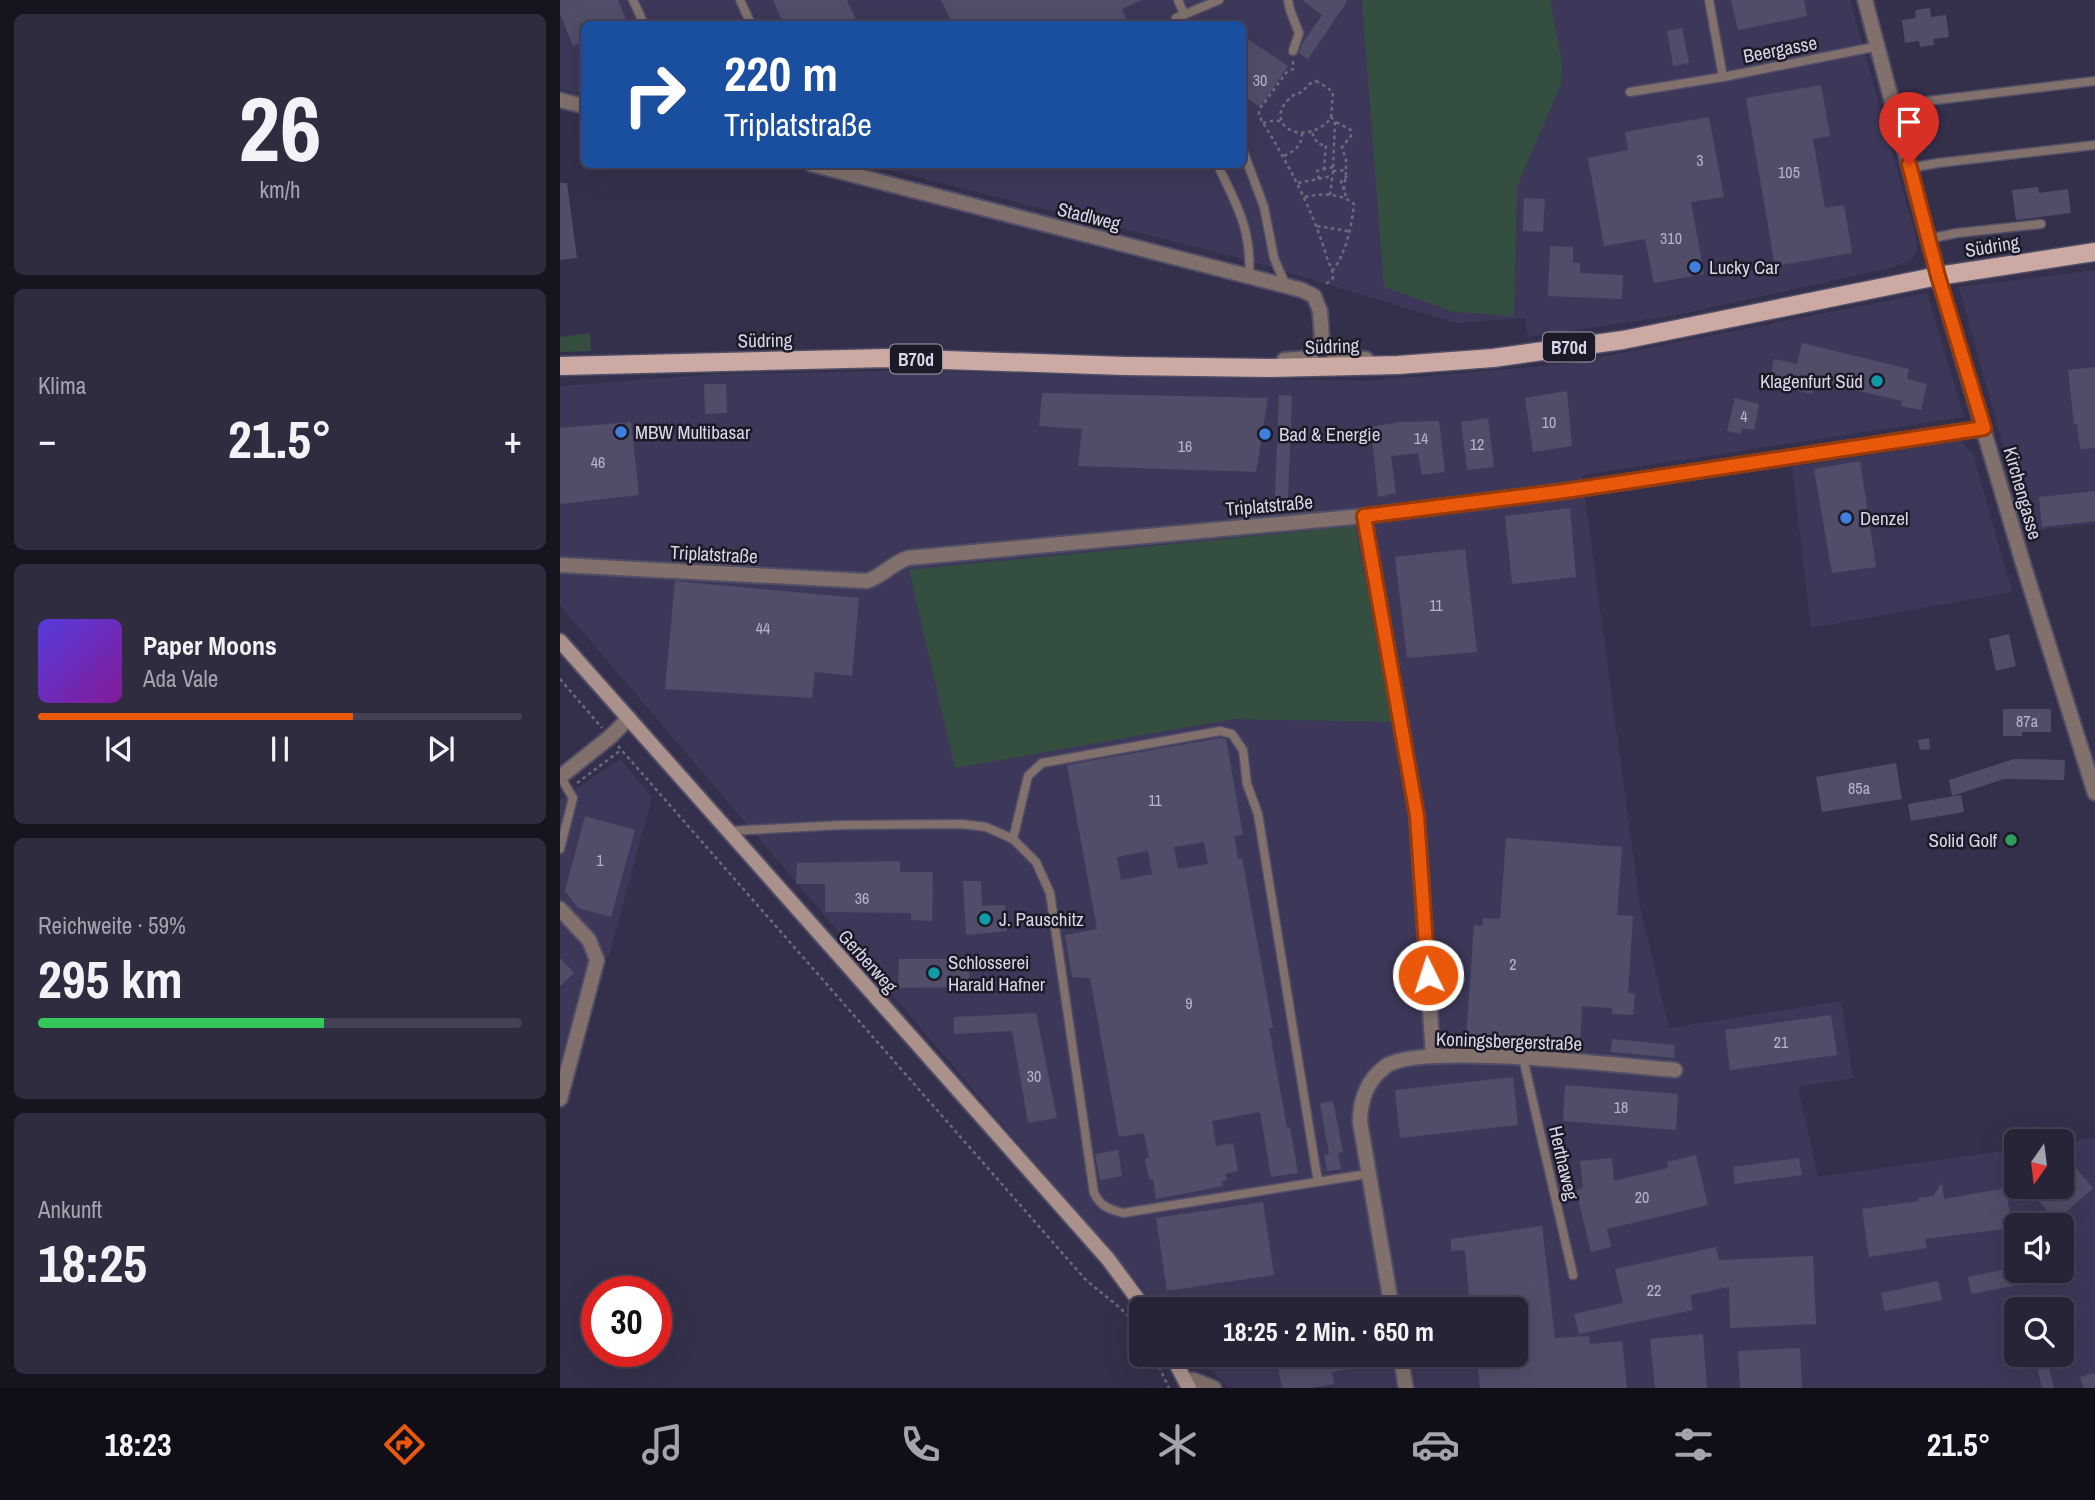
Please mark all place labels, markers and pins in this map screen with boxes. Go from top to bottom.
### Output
pin [1879,92,1939,164]
place label: Lucky Car [1709,254,1780,280]
marker: Lucky Car [1687,259,1703,275]
place label: Klagenfurt Süd [1760,368,1863,394]
marker: Klagenfurt Süd [1869,373,1885,389]
place label: MBW Multibasar [635,419,751,445]
place label: Bad & Energie [1279,421,1380,447]
marker: MBW Multibasar [613,424,629,440]
marker: Bad & Energie [1257,426,1273,442]
place label: Denzel [1860,505,1909,531]
marker: Denzel [1838,510,1854,526]
place label: Solid Golf [1929,827,1998,853]
marker: Solid Golf [2003,832,2019,848]
place label: J. Pauschitz [999,906,1084,932]
marker: J. Pauschitz [977,911,993,927]
place label: Schlosserei Harald Hafner [948,949,1046,997]
marker: Schlosserei Harald Hafner [926,965,942,981]

